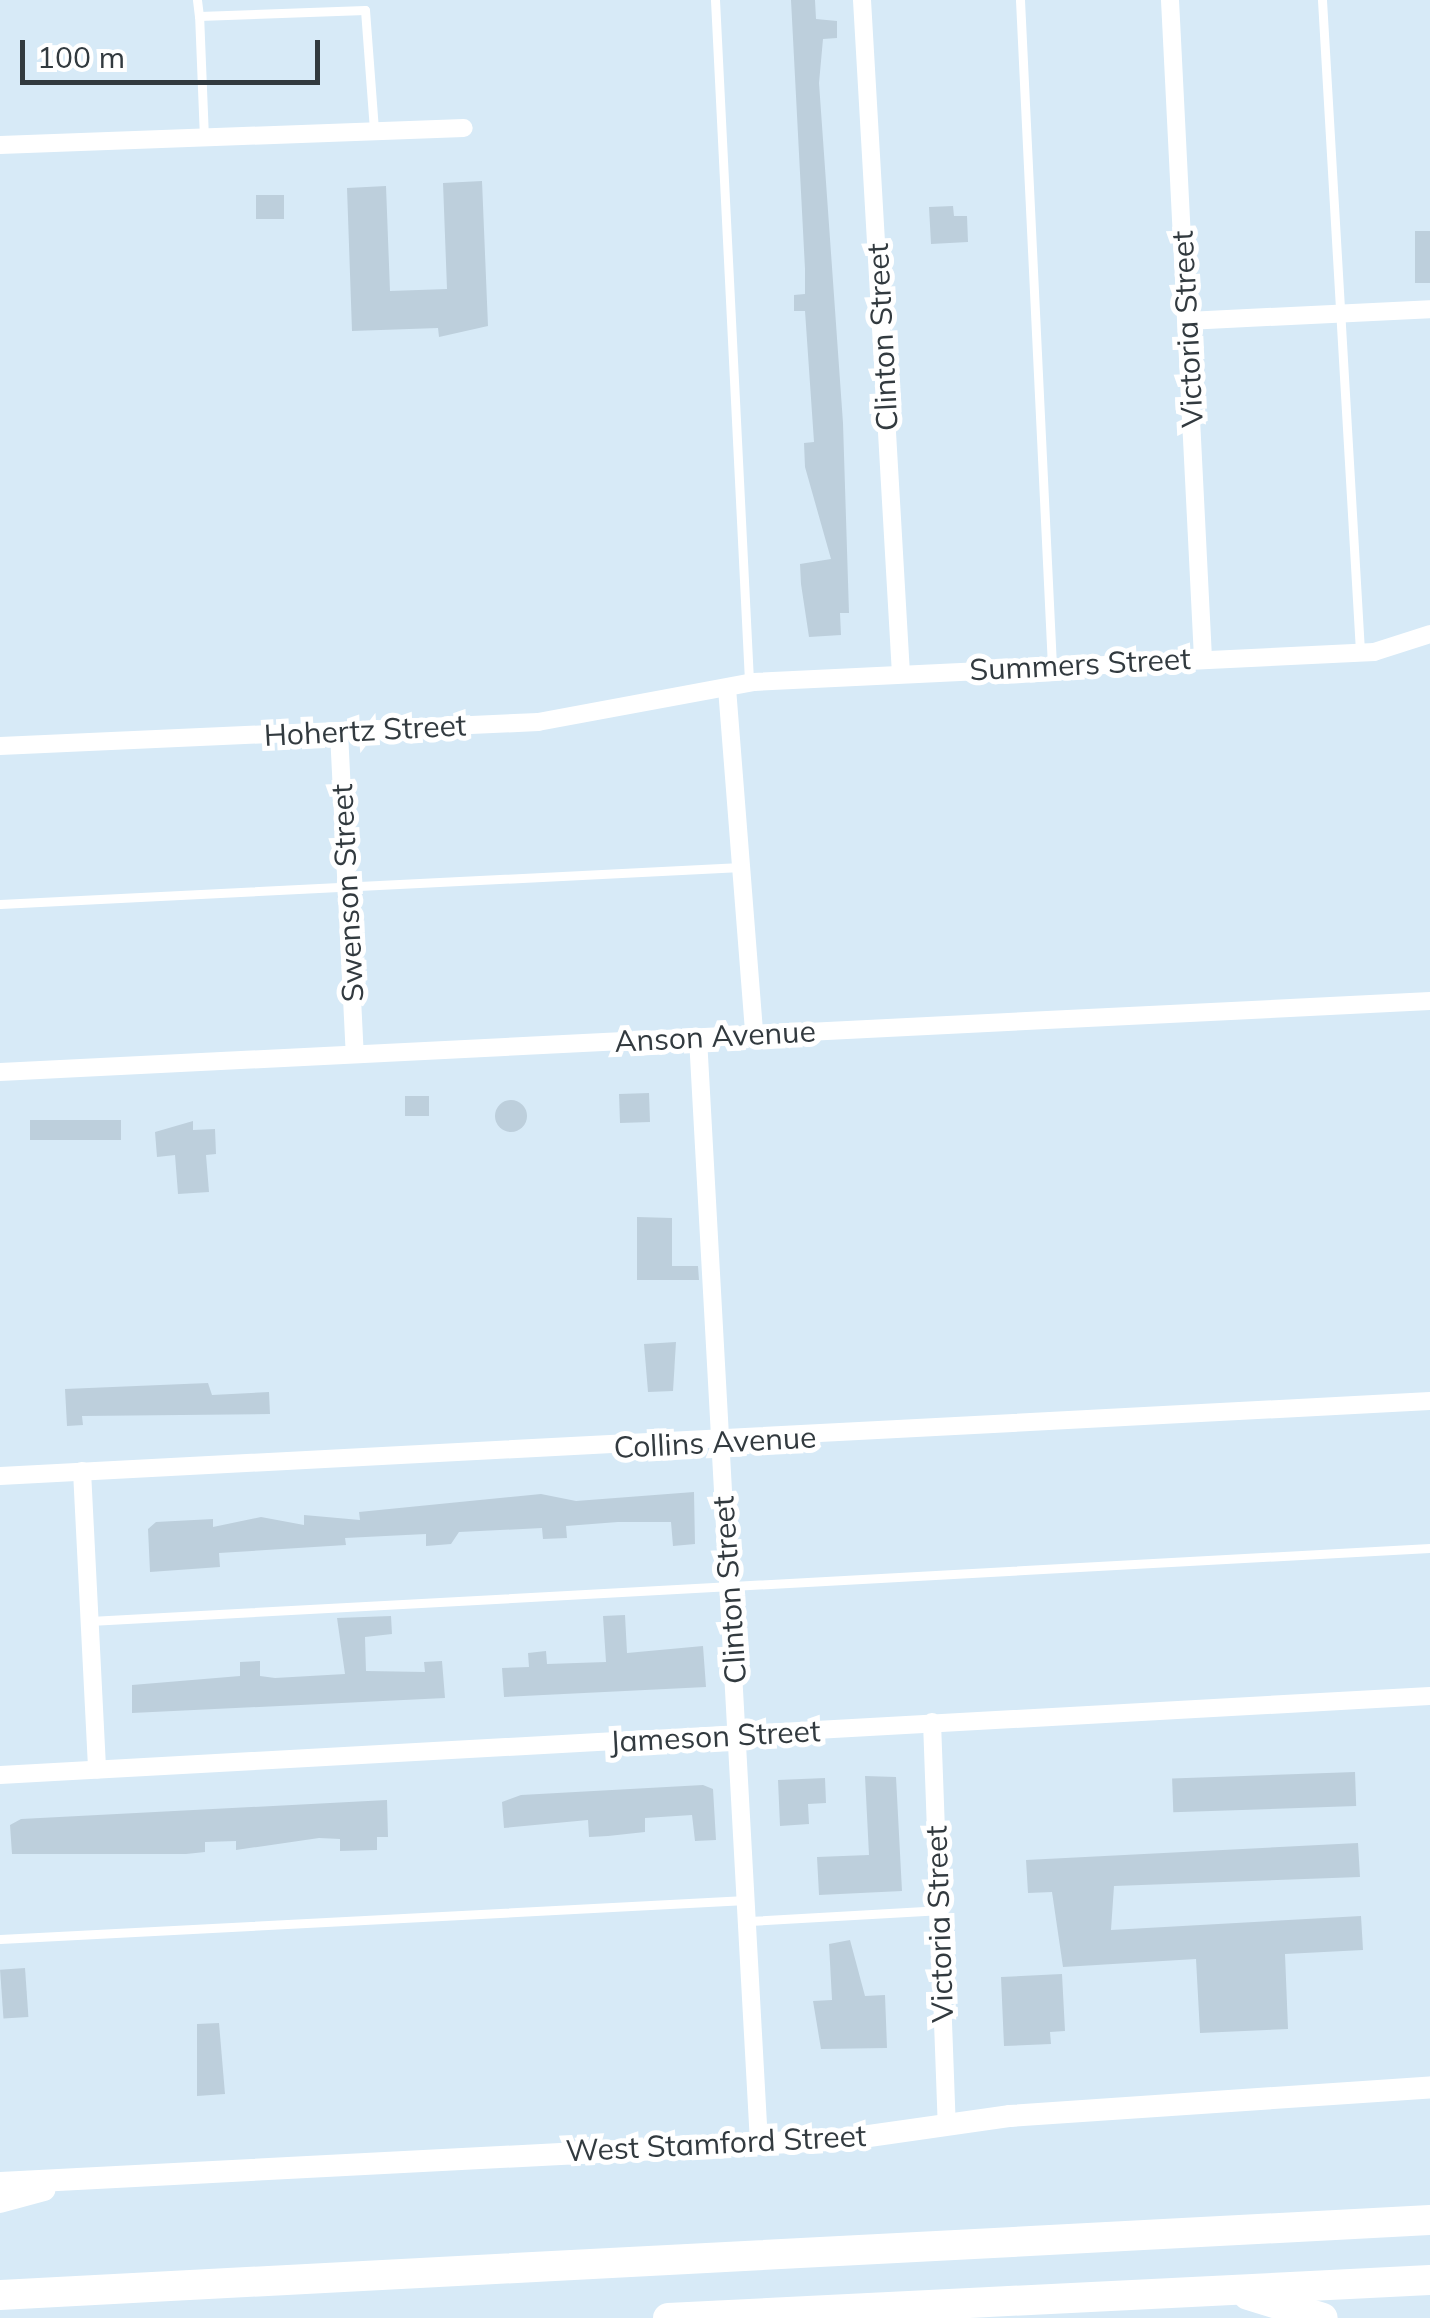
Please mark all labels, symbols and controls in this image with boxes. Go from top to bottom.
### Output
scale bar [25,20,325,82]
text: 100 m [37,38,125,76]
street label: Victoria Street [1164,230,1210,428]
street label: Clinton Street [859,242,905,432]
street label: Summers Street [969,640,1191,688]
street label: Hohertz Street [263,707,467,753]
street label: Swenson Street [323,783,371,1003]
street label: Anson Avenue [613,1013,817,1059]
street label: Collins Avenue [613,1419,817,1465]
street label: Clinton Street [704,1495,754,1685]
street label: Jameson Street [609,1713,821,1759]
street label: Victoria Street [918,1825,960,2023]
street label: West Stamford Street [565,2117,867,2169]

